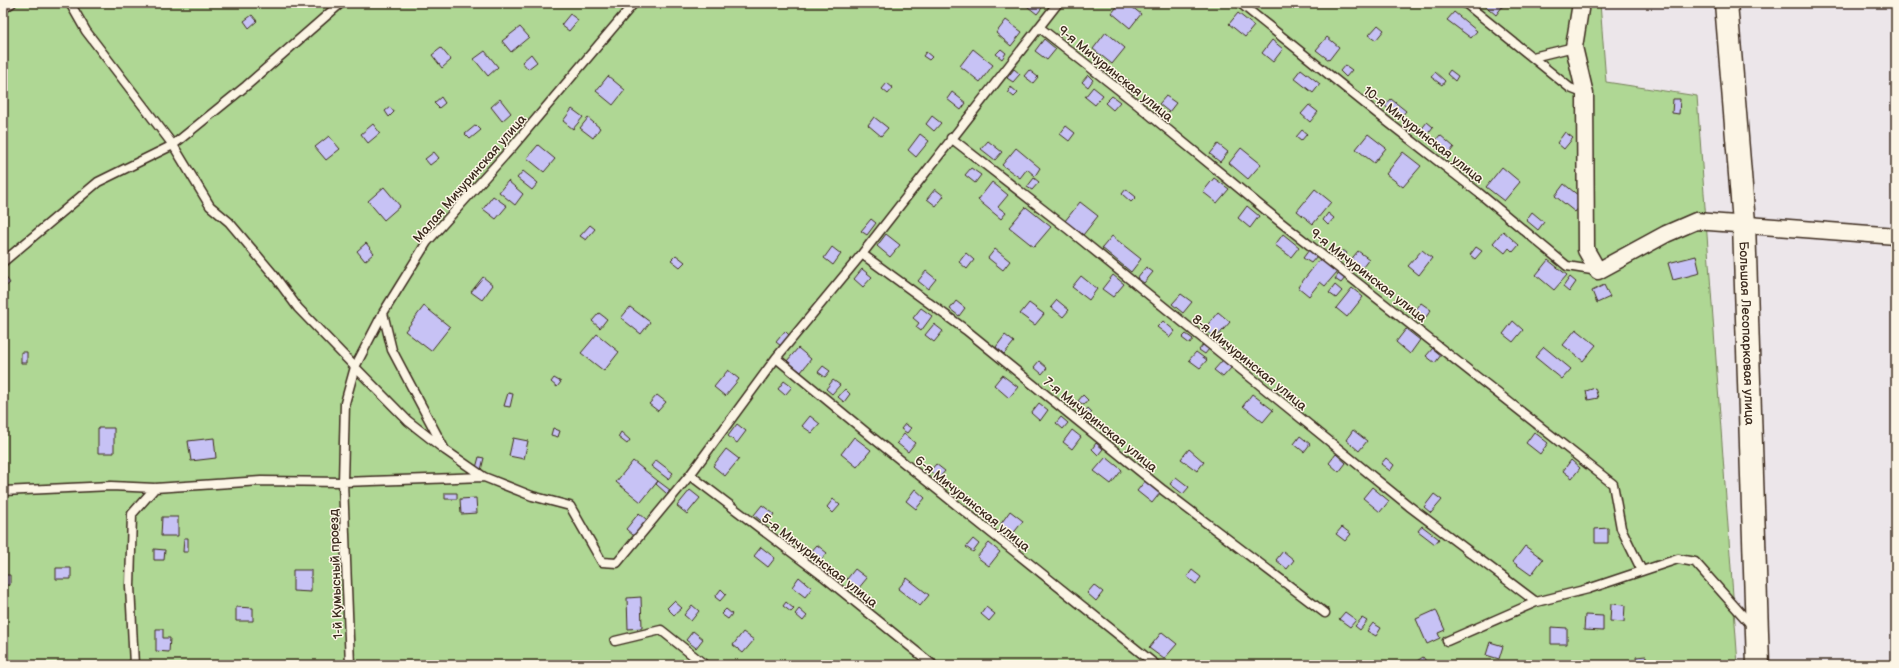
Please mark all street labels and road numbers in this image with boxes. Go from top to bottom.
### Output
street label: 9-я Мичуринская улица [1055,22,1176,125]
street label: 10-я Мичуринская улица [1360,83,1487,187]
street label: Малая Мичуринская улица [410,111,530,246]
street label: 9-я Мичуринская улица [1307,225,1430,326]
street label: Большая Лесопарковая улица [1736,241,1757,426]
street label: 8-я Мичуринская улица [1189,311,1310,414]
street label: 7-я Мичуринская улица [1040,374,1161,476]
street label: 6-я Мичуринская улица [912,452,1033,555]
street label: 1-й Кумысный проезд [326,509,346,639]
street label: 5-я Мичуринская улица [758,510,881,611]

